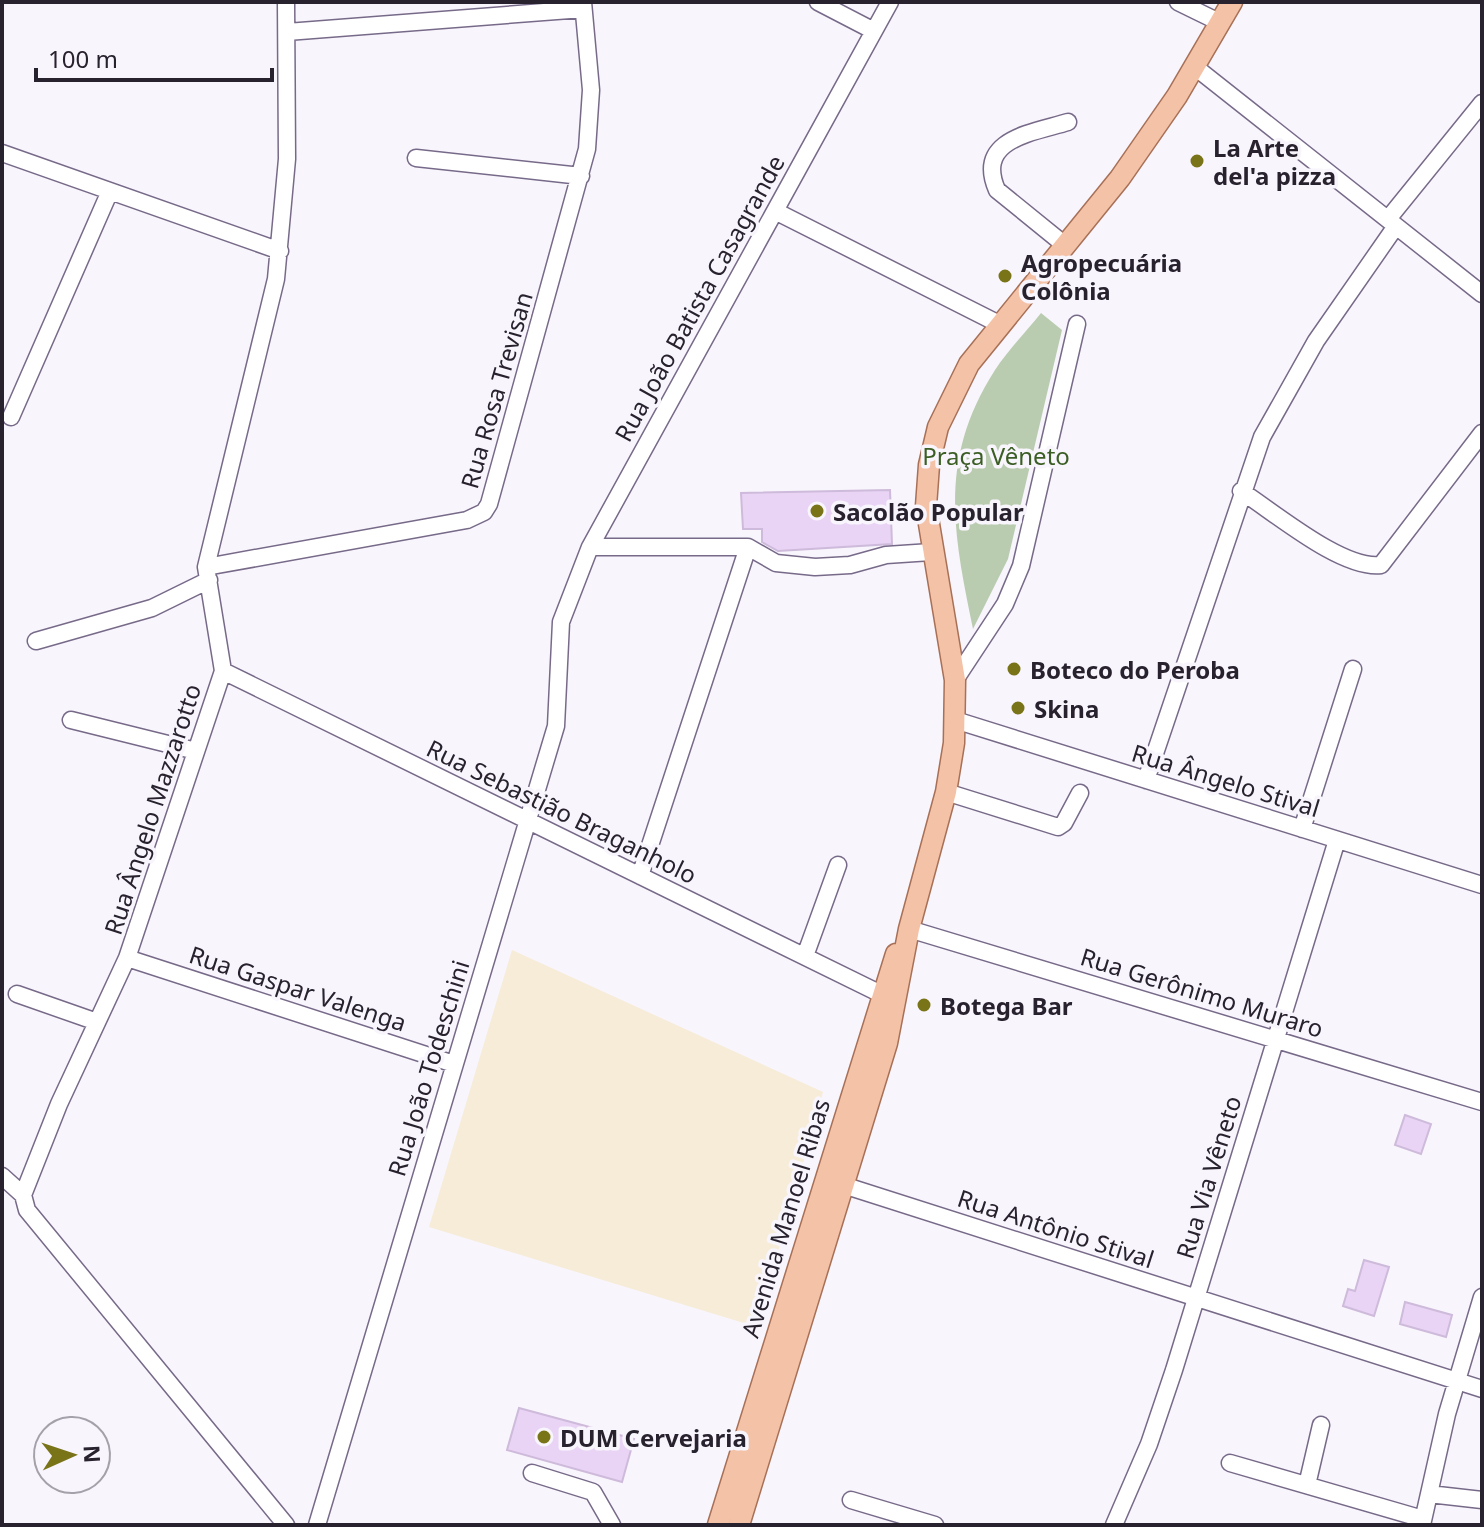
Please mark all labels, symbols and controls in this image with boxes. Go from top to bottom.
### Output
scale bar [36,32,272,82]
text: 100 m [48,42,118,75]
place label: La Arte del'a pizza [1213,131,1336,192]
street label: Rua João Batista Casagrande [606,149,792,447]
marker: La Arte del'a pizza [1188,152,1206,170]
place label: Agropecuária Colônia [1021,246,1182,307]
marker: Agropecuária Colônia [996,267,1014,285]
street label: Rua Rosa Trevisan [452,288,540,492]
park label: Praça Vêneto [922,439,1070,472]
place label: Sacolão Popular [833,495,1024,528]
marker: Sacolão Popular [808,502,826,520]
place label: Boteco do Peroba [1030,653,1240,686]
marker: Boteco do Peroba [1005,660,1023,678]
street label: Rua Ângelo Mazzarotto [96,679,208,939]
place label: Skina [1034,692,1099,725]
marker: Skina [1009,699,1027,717]
street label: Rua Sebastião Braganholo [421,731,703,891]
street label: Rua Ângelo Stival [1128,736,1324,824]
street label: Rua Gaspar Valenga [185,937,411,1039]
street label: Rua Gerônimo Muraro [1077,939,1327,1045]
street label: Rua João Todeschini [379,956,477,1180]
place label: Botega Bar [940,989,1073,1022]
marker: Botega Bar [915,996,933,1014]
street label: Rua Via Vêneto [1168,1091,1248,1263]
street label: Avenida Manoel Ribas [733,1095,837,1341]
street label: Rua Antônio Stival [954,1181,1158,1275]
north arrow [32,1415,112,1495]
place label: DUM Cervejaria [560,1421,747,1454]
marker: DUM Cervejaria [535,1428,553,1446]
text: N [78,1444,108,1464]

